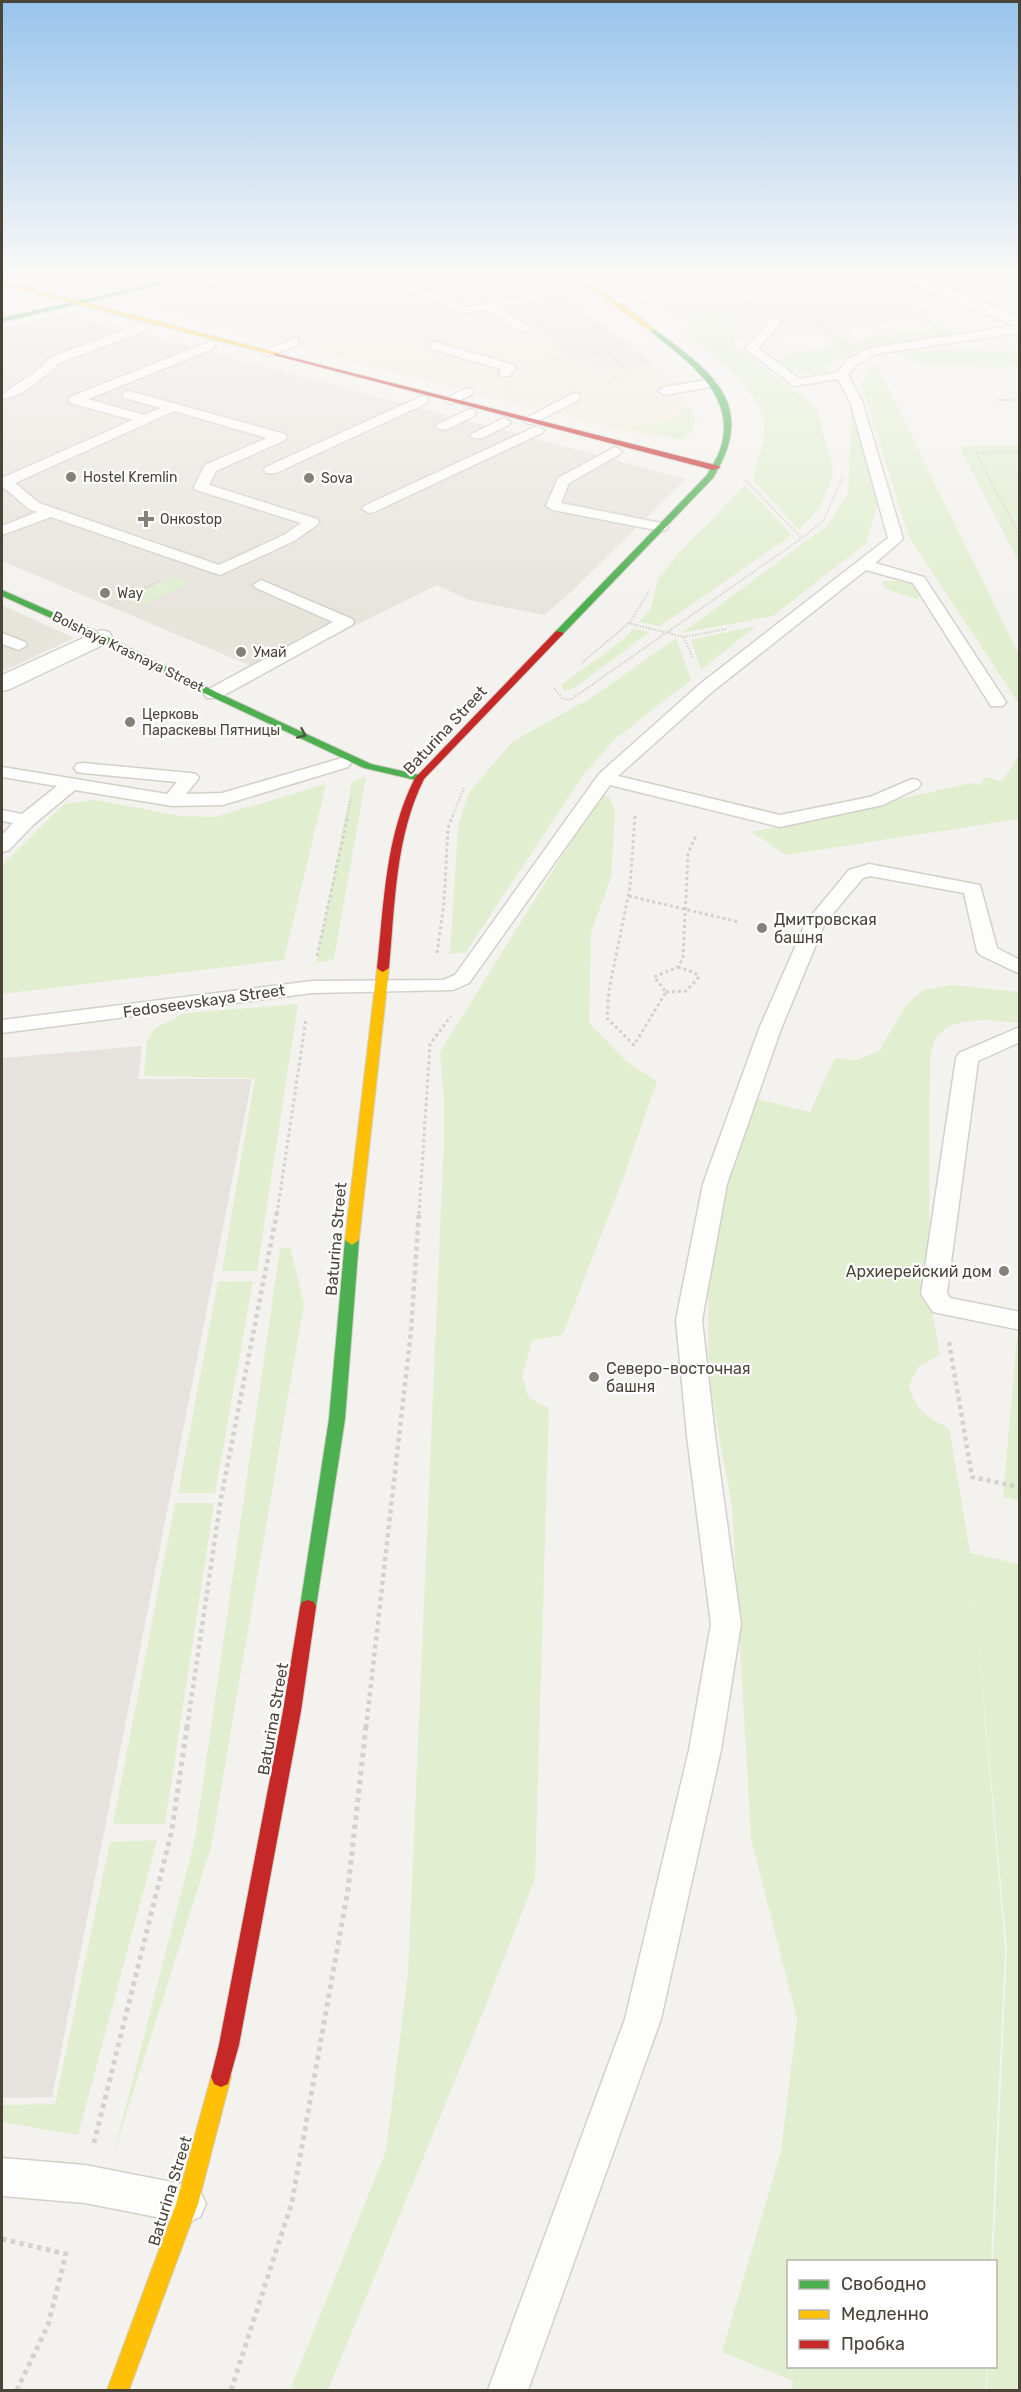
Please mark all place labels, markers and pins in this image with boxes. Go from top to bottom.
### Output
place label: Hostel Kremlin [83,469,177,486]
marker: Hostel Kremlin [64,470,78,484]
place label: Sova [321,470,353,487]
marker: Sova [302,471,316,485]
marker: Онкоstop [137,510,155,528]
place label: Онкоstop [160,511,222,528]
place label: Way [117,585,143,602]
marker: Way [98,586,112,600]
place label: Умай [253,644,287,661]
marker: Умай [234,645,248,659]
place label: Церковь Параскевы Пятницы [142,706,280,739]
marker: Церковь Параскевы Пятницы [123,715,137,729]
place label: Дмитровская башня [774,910,877,947]
marker: Дмитровская башня [755,921,769,935]
place label: Архиерейский дом [846,1262,992,1281]
marker: Архиерейский дом [997,1264,1011,1278]
place label: Северо-восточная башня [606,1359,750,1396]
marker: Северо-восточная башня [587,1370,601,1384]

